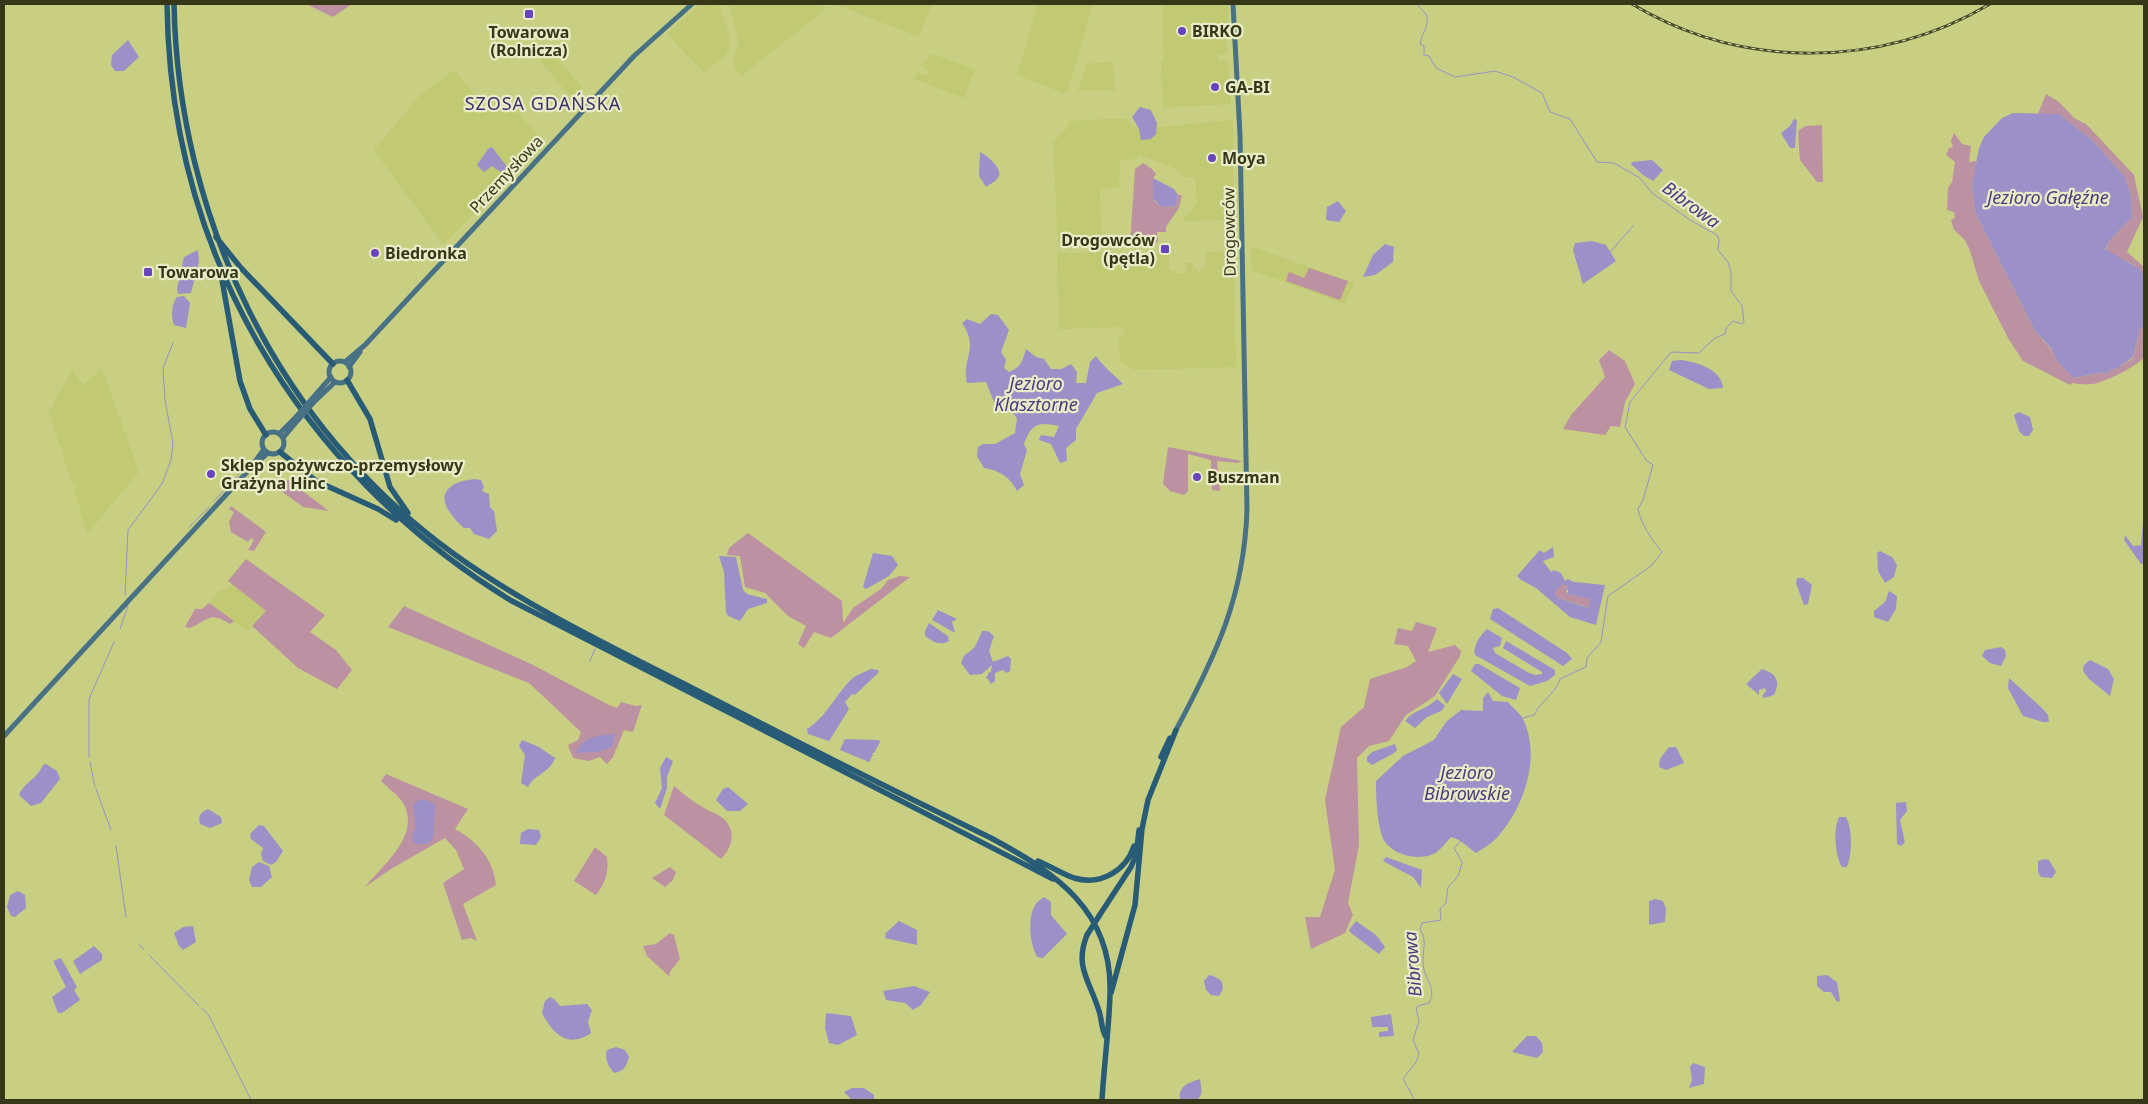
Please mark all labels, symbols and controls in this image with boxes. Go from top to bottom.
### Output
marker: Towarowa (Rolnicza) [523,8,535,20]
place label: BIRKO [1192,20,1242,42]
place label: Towarowa (Rolnicza) [489,21,569,61]
marker: BIRKO [1176,25,1188,37]
place label: GA-BI [1225,76,1270,98]
marker: GA-BI [1209,81,1221,93]
district label: SZOSA GDAŃSKA [465,91,621,115]
street label: Przemysłowa [464,130,548,218]
place label: Moya [1222,147,1266,169]
marker: Moya [1206,152,1218,164]
water label: Bibrowa [1658,175,1725,233]
water label: Jezioro Gałęźne [1984,185,2109,209]
street label: Drogowców [1217,187,1241,277]
place label: Drogowców (pętla) [1061,229,1155,269]
place label: Biedronka [385,242,467,264]
marker: Drogowców (pętla) [1159,243,1171,255]
marker: Biedronka [369,247,381,259]
place label: Towarowa [158,261,239,283]
marker: Towarowa [142,266,154,278]
water label: Jezioro Klasztorne [994,371,1078,416]
place label: Sklep spożywczo-przemysłowy Grażyna Hinc [221,454,464,494]
place label: Buszman [1207,466,1280,488]
marker: Sklep spożywczo-przemysłowy Grażyna Hinc [205,468,217,480]
marker: Buszman [1191,471,1203,483]
water label: Jezioro Bibrowskie [1424,760,1510,805]
water label: Bibrowa [1397,930,1427,998]

